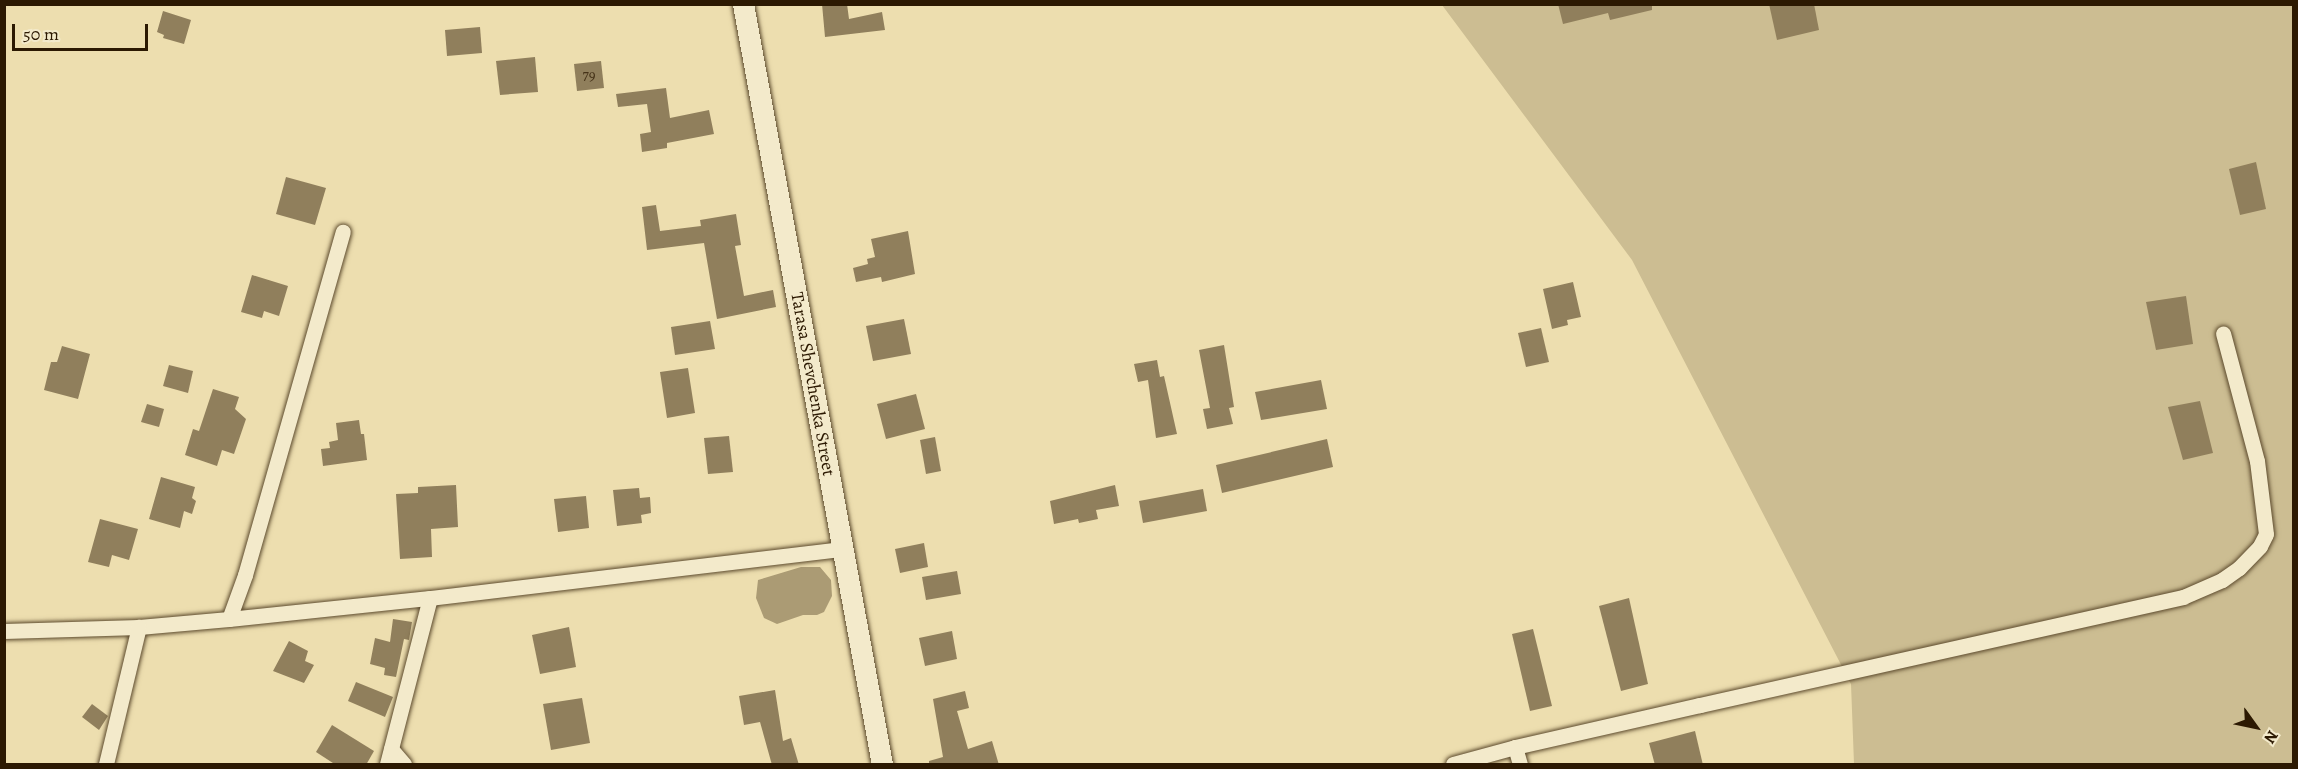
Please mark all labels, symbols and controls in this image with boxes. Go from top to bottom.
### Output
scale bar [15,12,152,50]
text: 50 m [23,22,59,46]
house number: 79 [582,67,596,85]
street label: Tarasa Shevchenka Street [786,290,840,478]
north arrow [2226,697,2286,757]
text: N [2259,726,2283,748]

